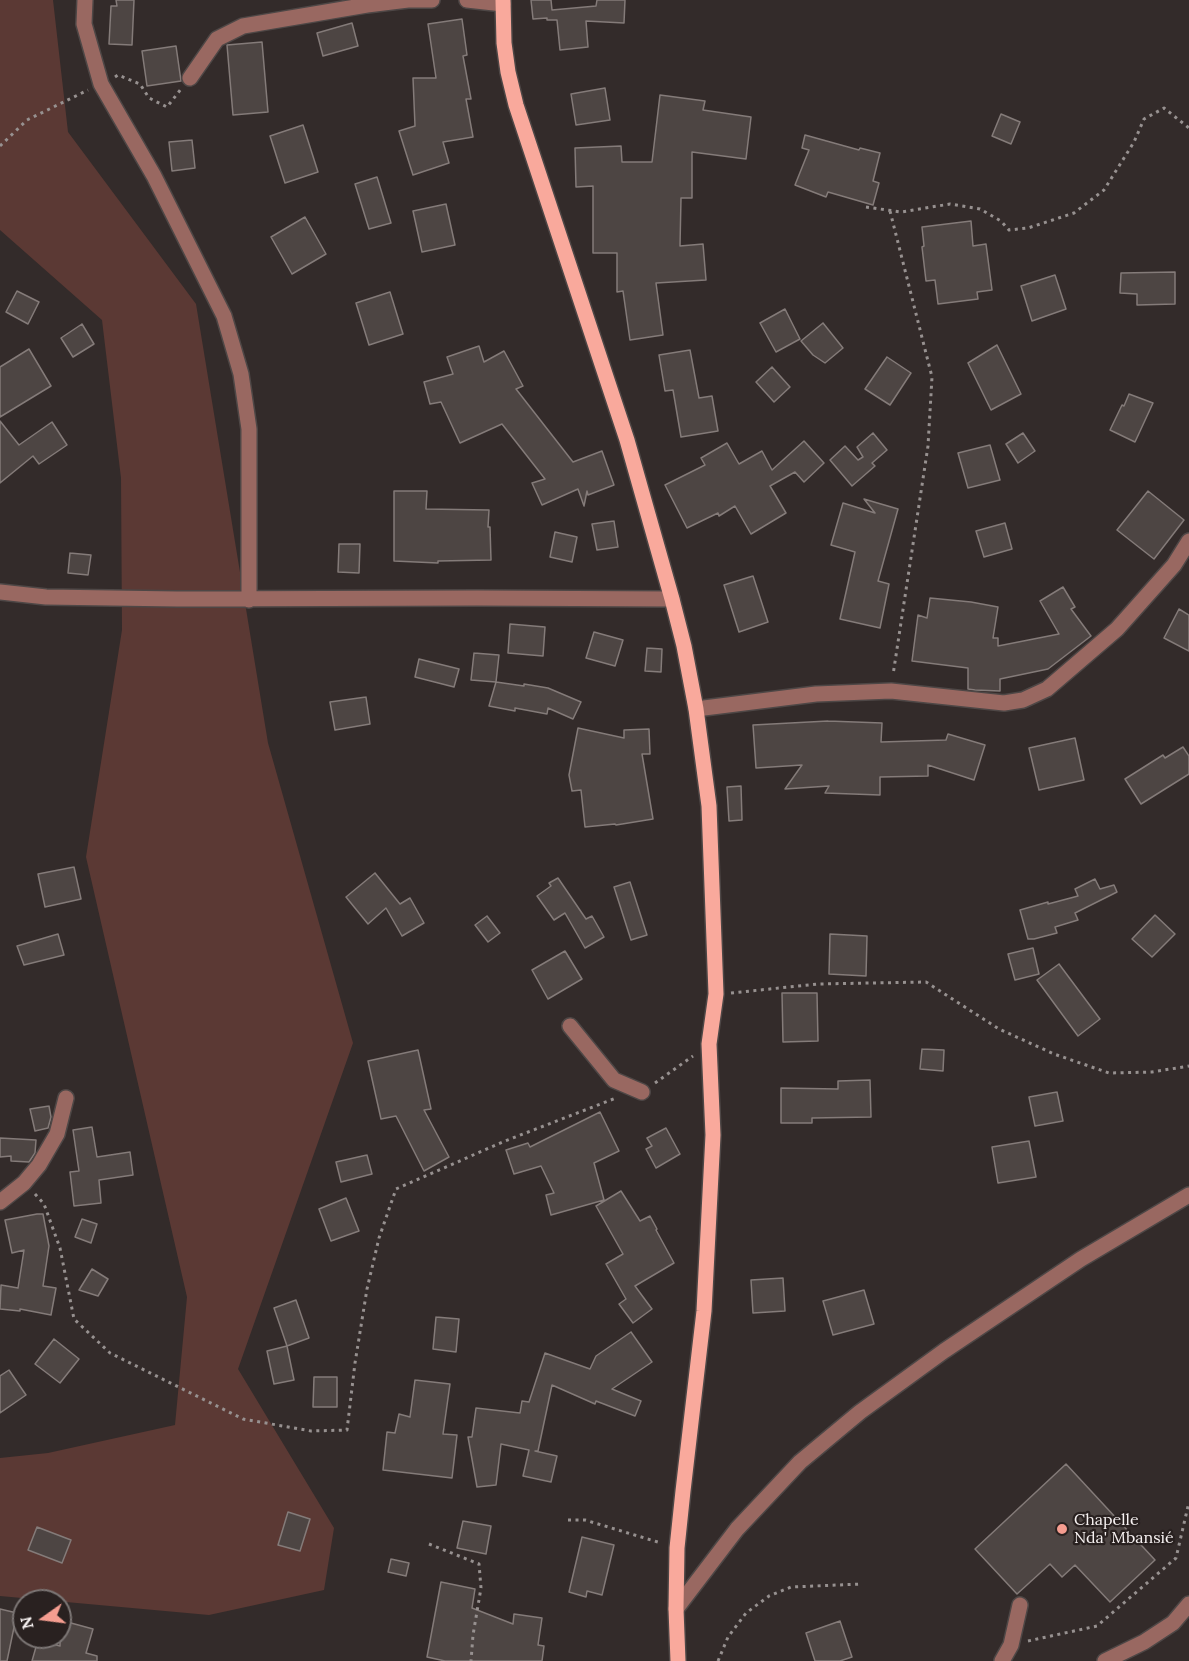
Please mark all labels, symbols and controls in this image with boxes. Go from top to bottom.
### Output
place label: Chapelle Nda' Mbansié [1074,1510,1174,1548]
marker: Chapelle Nda' Mbansié [1055,1522,1069,1536]
north arrow [12,1589,72,1649]
text: N [15,1614,38,1631]

